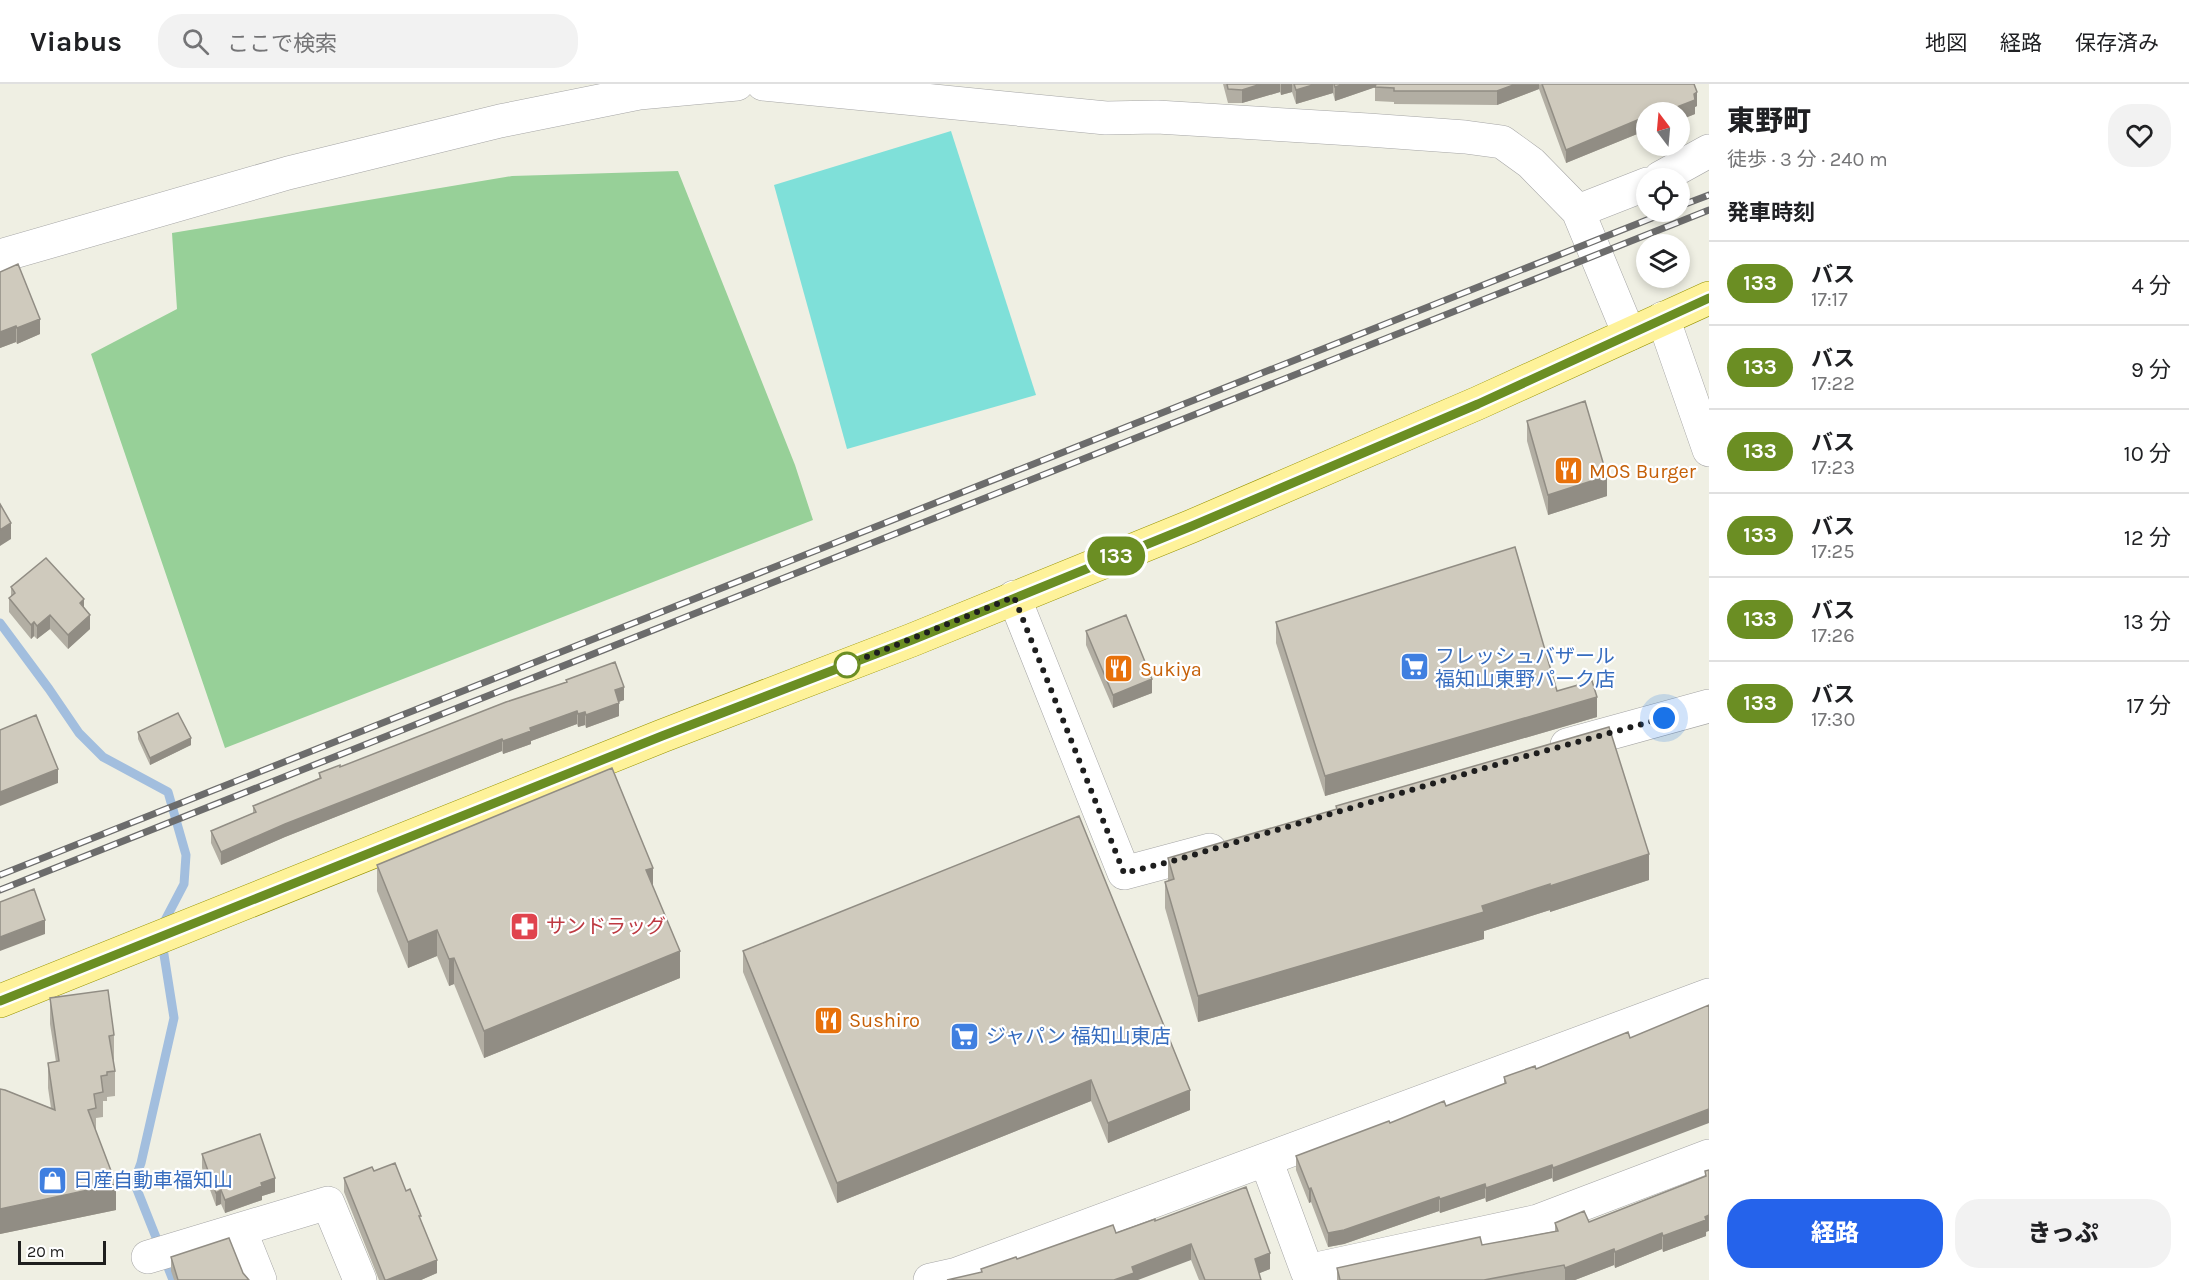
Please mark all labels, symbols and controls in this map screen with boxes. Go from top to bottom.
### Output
search box [158,14,578,68]
text: Viabus [30,25,122,58]
icon: search [179,25,212,58]
text: ここで検索 [227,31,337,57]
text: 地図 [1925,31,1967,55]
text: 経路 [2000,31,2042,55]
text: 保存済み [2075,31,2159,55]
north arrow [1636,102,1690,156]
map controls [1636,102,1690,288]
text: 東野町 [1727,104,1811,137]
button: heart [2108,104,2171,167]
text: 徒歩 · 3 分 · 240 m [1727,148,1888,171]
button: locate [1636,168,1690,222]
text: 発車時刻 [1727,200,1815,226]
button: layers [1636,234,1690,288]
text: バス [1811,262,1855,288]
text: 133 [1743,271,1777,295]
text: 4 分 [2131,273,2171,299]
text: 17:17 [1811,288,1848,311]
text: バス [1811,346,1855,372]
text: 133 [1743,355,1777,379]
text: 9 分 [2131,357,2171,383]
text: 17:22 [1811,372,1855,395]
text: バス [1811,430,1855,456]
text: 133 [1743,439,1777,463]
text: 10 分 [2123,441,2171,467]
restaurant icon: MOS Burger [1552,455,1584,487]
text: 17:23 [1811,456,1855,479]
place label: MOS Burger [1589,460,1697,483]
text: バス [1811,514,1855,540]
text: 133 [1743,523,1777,547]
text: 12 分 [2124,525,2171,551]
line badge: 133 [1082,536,1150,576]
text: 17:25 [1811,540,1855,563]
text: 133 [1099,544,1133,568]
text: バス [1811,598,1855,624]
text: 133 [1743,607,1777,631]
text: 13 分 [2124,609,2171,635]
text: 17:26 [1811,624,1855,647]
place label: フレッシュバザール 福知山東野パーク店 [1435,645,1615,691]
supermarket icon: フレッシュバザール 福知山東野パーク店 [1398,651,1430,683]
unlabelled marker [834,652,860,678]
restaurant icon: Sukiya [1103,653,1135,685]
place label: Sukiya [1140,658,1202,681]
text: バス [1811,682,1855,708]
text: 133 [1743,691,1777,715]
text: 17 分 [2126,693,2171,719]
your location [1649,703,1679,733]
text: 17:30 [1811,708,1855,731]
pharmacy icon: サンドラッグ [509,910,541,942]
place label: サンドラッグ [546,915,666,938]
restaurant icon: Sushiro [812,1004,844,1036]
place label: Sushiro [849,1009,920,1032]
supermarket icon: ジャパン 福知山東店 [949,1020,981,1052]
place label: ジャパン 福知山東店 [986,1025,1171,1048]
shop icon: 日産自動車福知山 [36,1164,68,1196]
place label: 日産自動車福知山 [73,1169,233,1192]
button: 経路 [1727,1199,1943,1268]
button: きっぷ [1955,1199,2171,1268]
scale bar [18,1238,106,1266]
text: 20 m [27,1242,65,1261]

